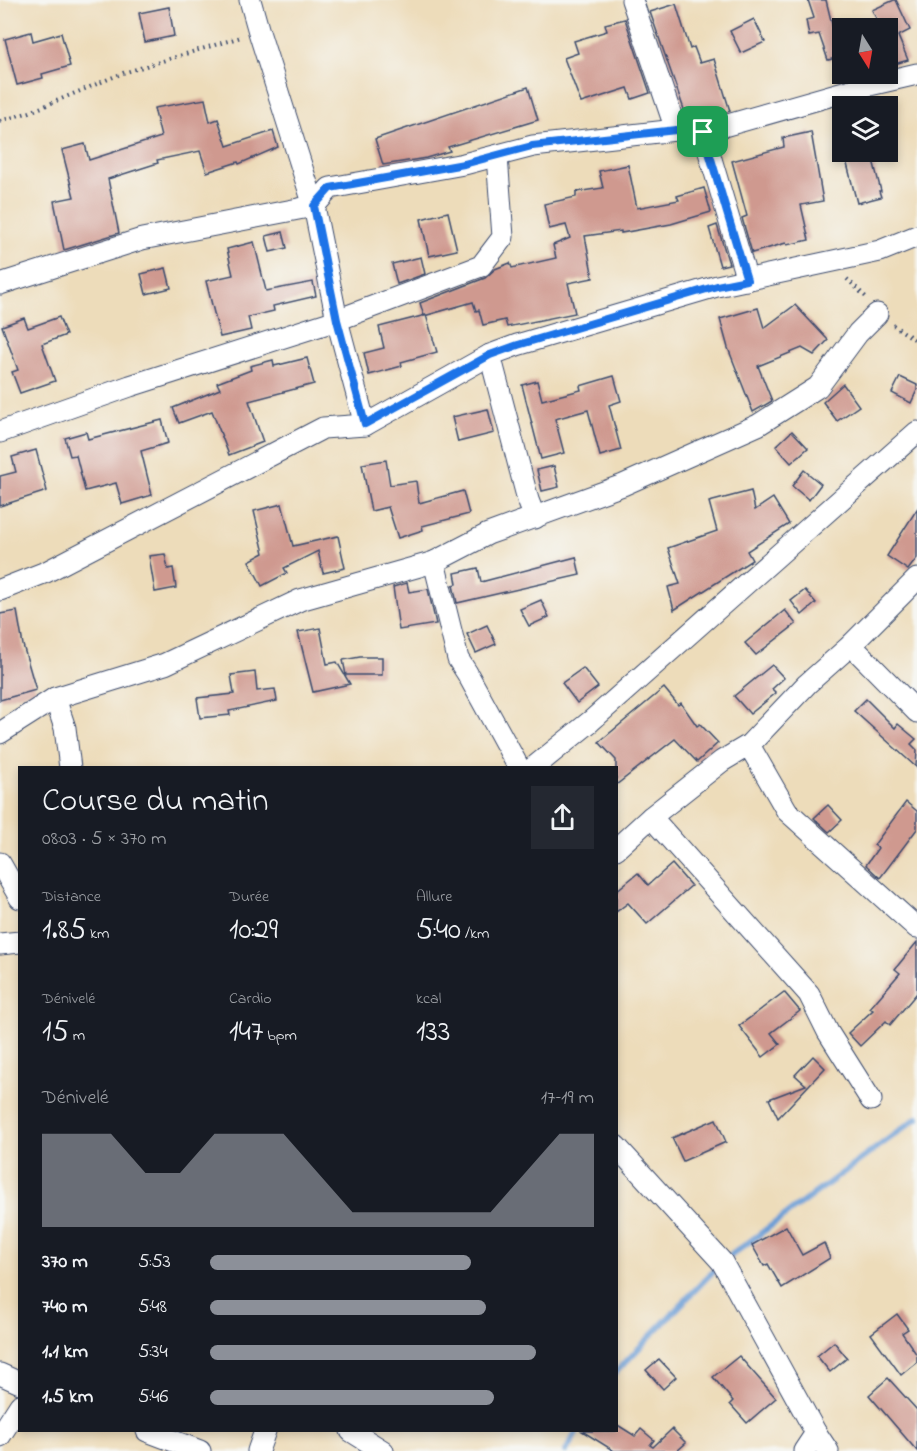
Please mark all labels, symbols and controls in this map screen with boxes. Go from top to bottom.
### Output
north arrow [832,18,898,84]
map controls [832,18,898,162]
button: layers [832,96,898,162]
pin [677,106,728,157]
icon: arrive [686,115,719,148]
text: Course du matin [42,778,268,826]
button: share [531,786,594,849]
text: 08:03 · 5 × 370 m [42,825,167,854]
text: Distance [42,885,101,909]
text: Durée [229,885,269,909]
text: Allure [416,885,452,909]
text: 1.85 [42,909,86,953]
text: 10:29 [229,909,278,953]
text: 5:40 [416,909,461,953]
text: km [86,922,110,946]
text: /km [461,922,489,946]
text: Dénivelé [42,987,95,1011]
text: Cardio [229,987,272,1011]
text: kcal [416,987,441,1011]
text: 15 [42,1011,69,1055]
text: 147 [229,1011,263,1055]
text: 133 [416,1011,450,1055]
text: m [69,1024,85,1048]
text: bpm [263,1024,297,1048]
text: Dénivelé [42,1084,109,1113]
text: 17–19 m [541,1084,594,1113]
text: 370 m [42,1248,88,1277]
text: 5:53 [138,1248,171,1277]
text: 740 m [42,1293,88,1322]
text: 5:48 [138,1293,167,1322]
text: 1.1 km [42,1338,88,1367]
text: 5:34 [138,1338,168,1367]
text: 1.5 km [42,1383,93,1412]
text: 5:46 [138,1383,168,1412]

